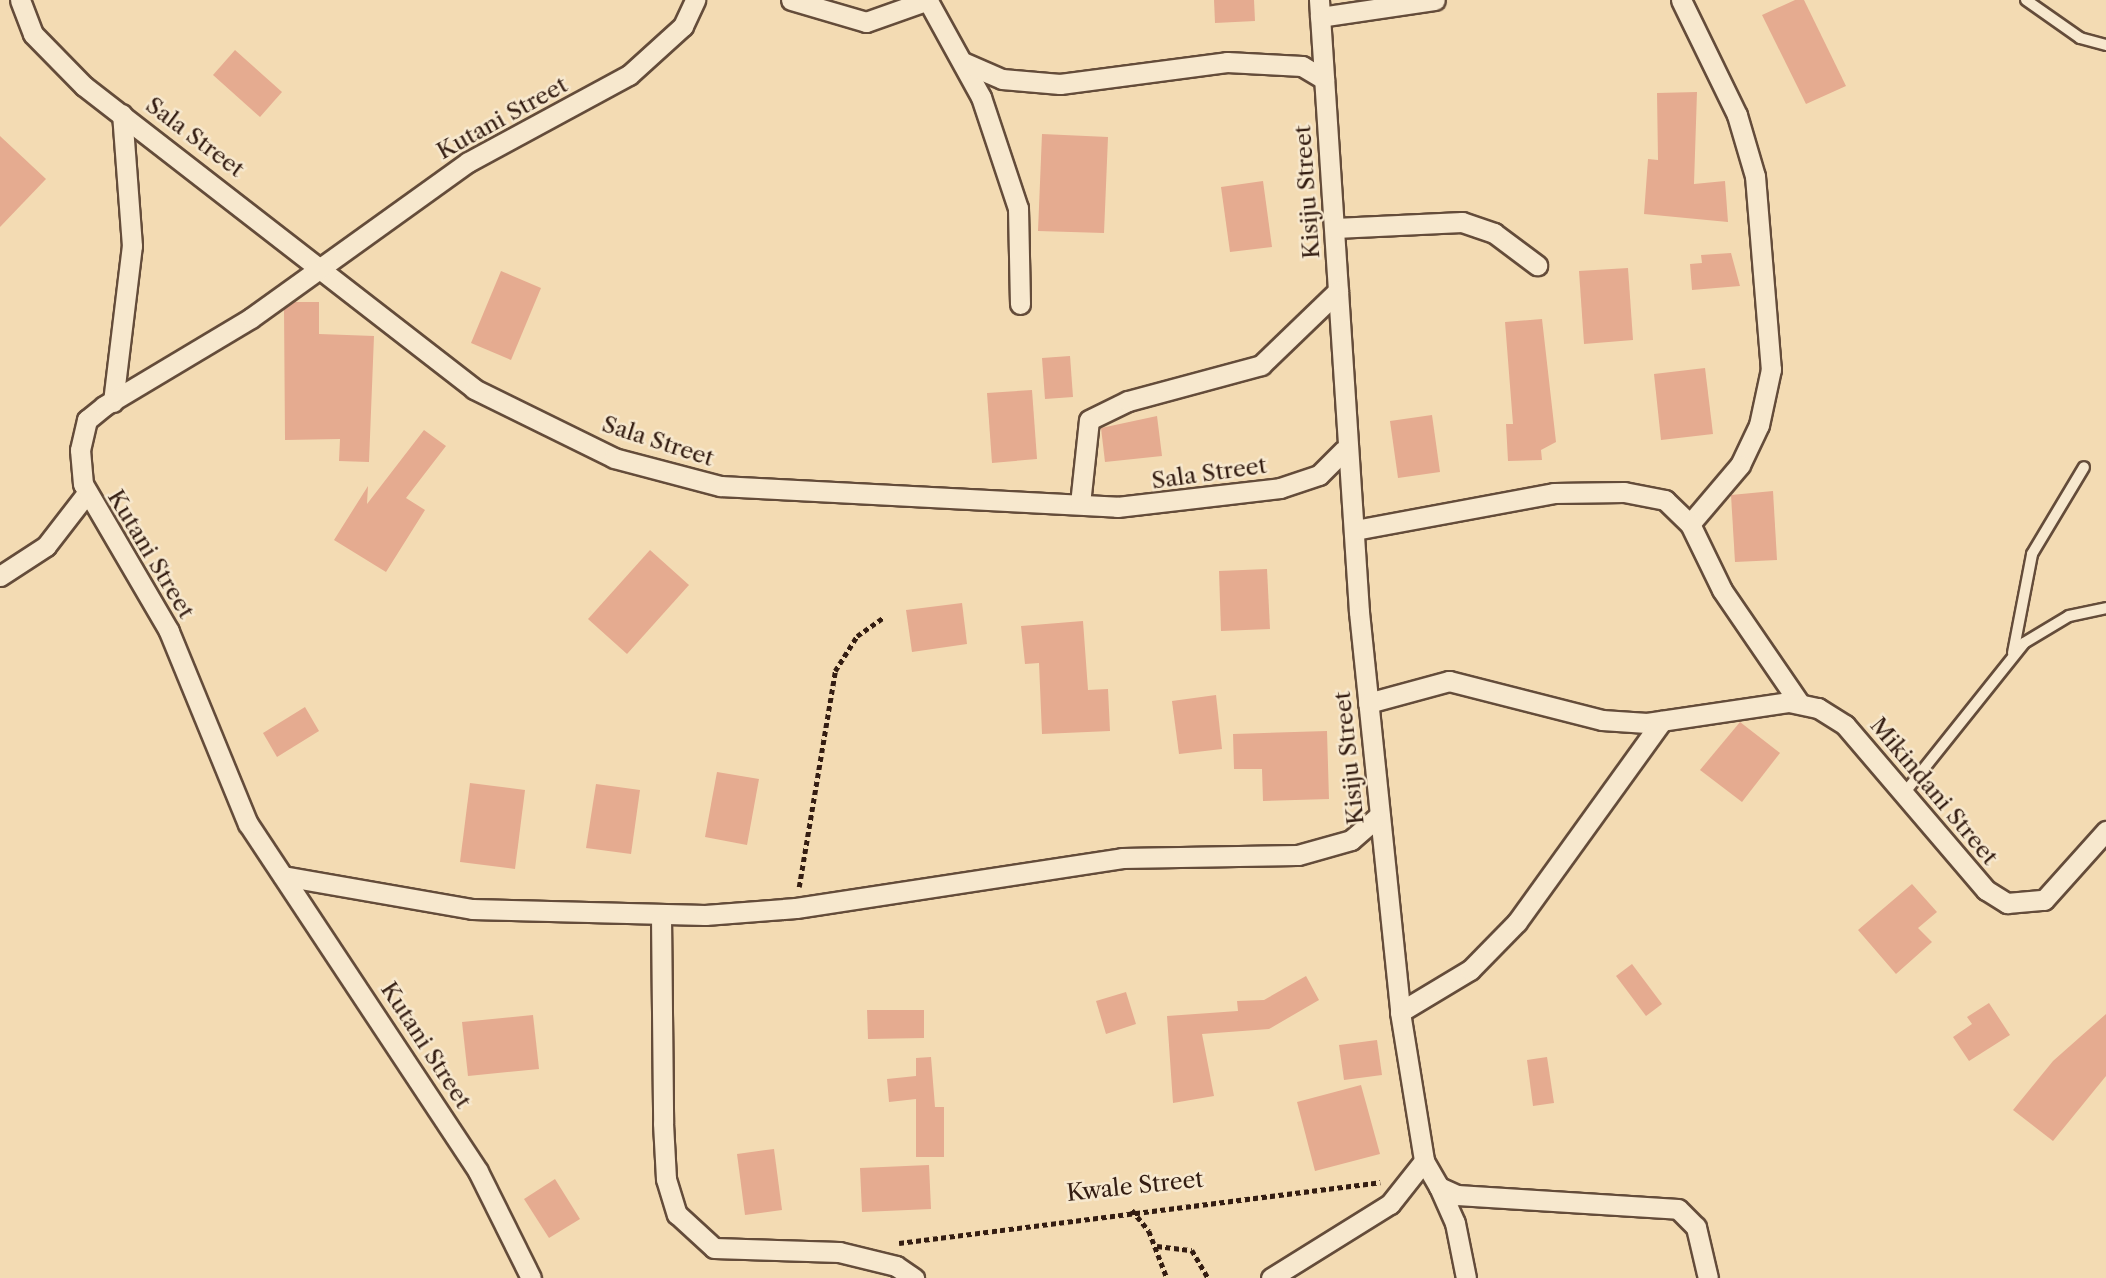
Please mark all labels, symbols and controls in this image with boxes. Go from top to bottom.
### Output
street label: Kutani Street [432,71,572,165]
street label: Sala Street [140,91,250,183]
street label: Kisiju Street [1289,124,1325,260]
street label: Sala Street [599,410,717,472]
street label: Sala Street [1150,451,1268,495]
street label: Kutani Street [102,485,200,623]
street label: Kisiju Street [1328,690,1370,826]
street label: Mikindani Street [1864,712,2004,870]
street label: Kutani Street [375,977,477,1113]
street label: Kwale Street [1065,1165,1205,1207]

